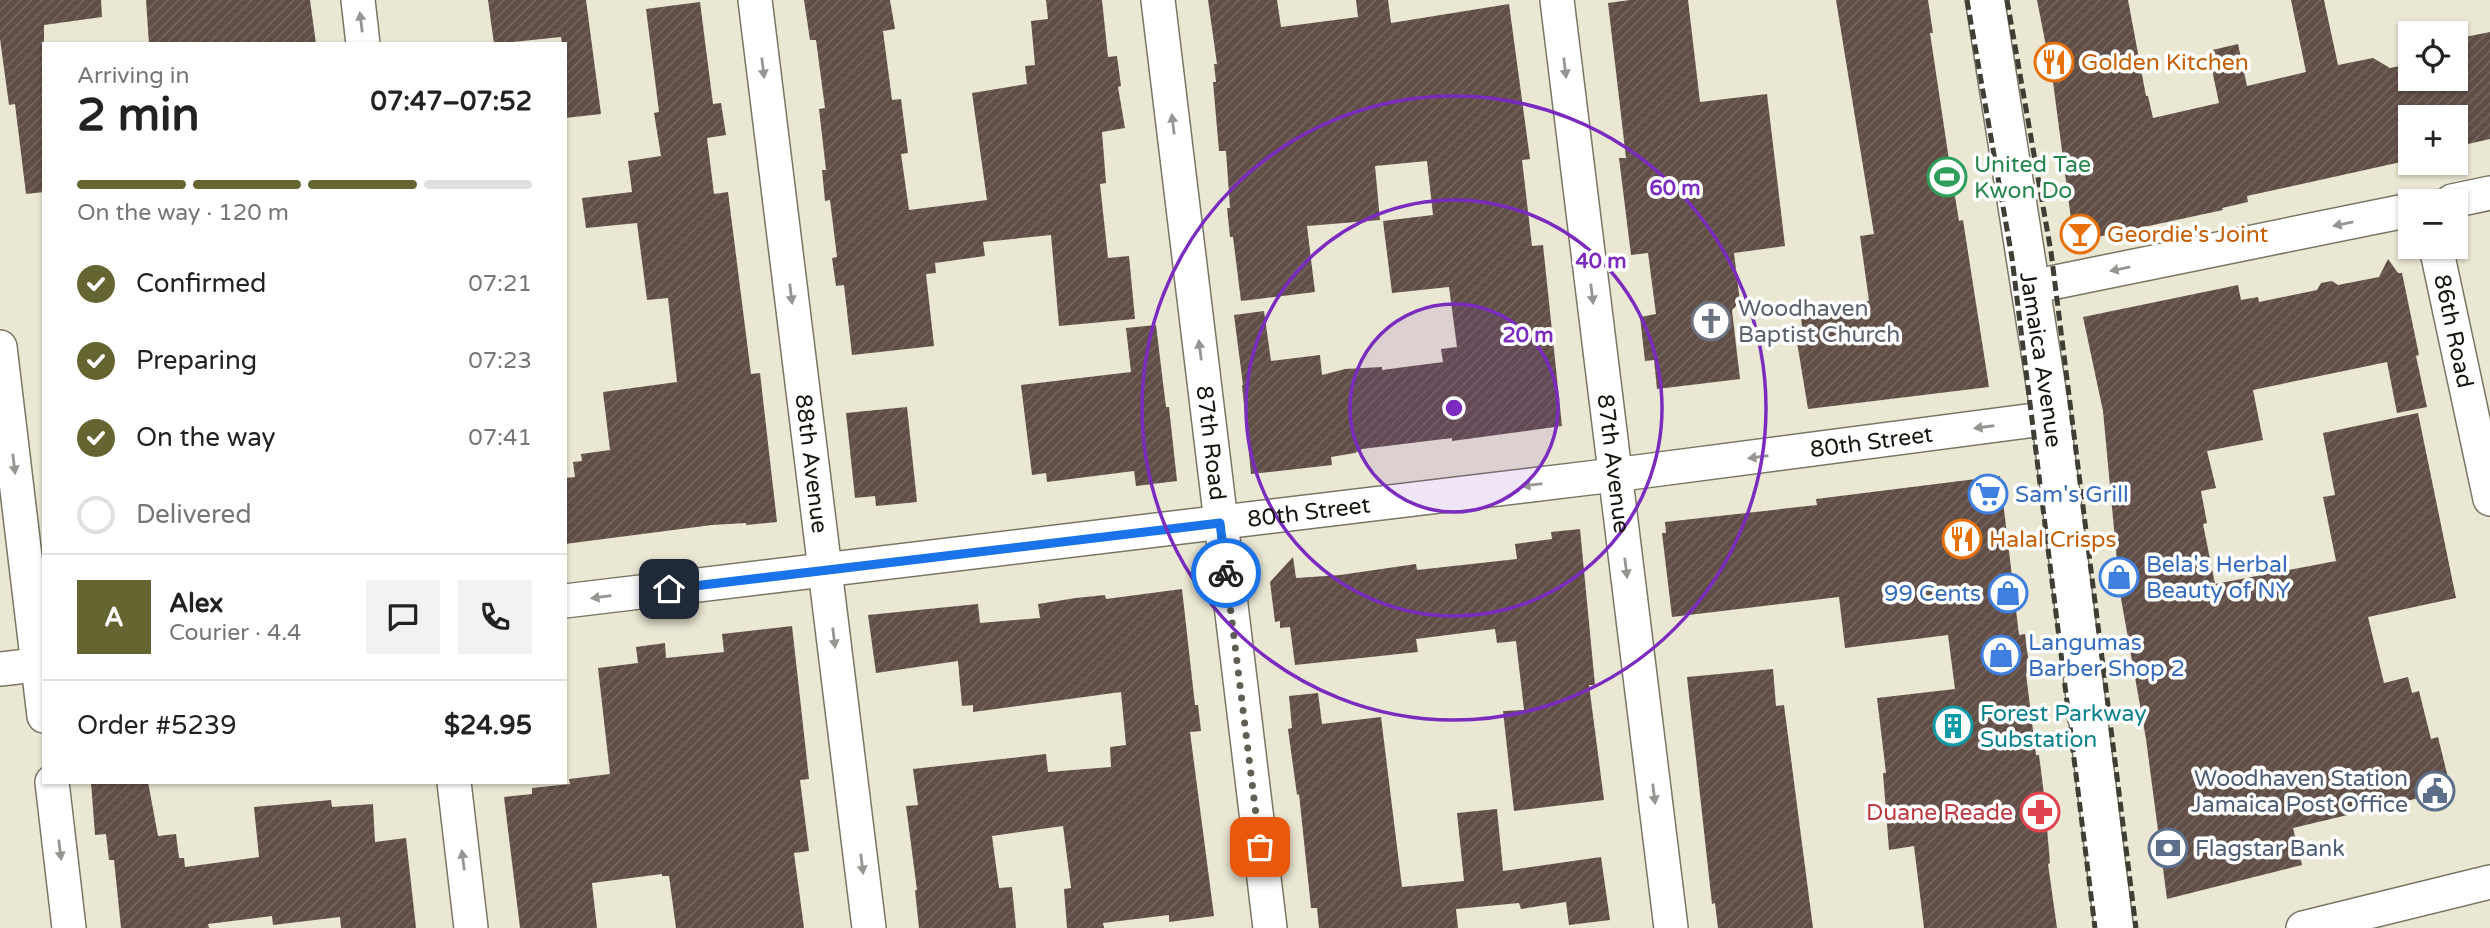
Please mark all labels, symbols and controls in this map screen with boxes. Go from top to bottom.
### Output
one-way arrow [355,11,366,33]
map controls [2398,21,2468,259]
button: locate [2398,21,2468,91]
restaurant icon: Golden Kitchen [2033,41,2075,83]
place label: Golden Kitchen [2081,49,2249,77]
one-way arrow [758,57,769,79]
one-way arrow [1560,57,1571,79]
text: Arriving in [77,62,190,90]
text: 07:47–07:52 [371,86,532,117]
text: 2 min [77,88,200,143]
button: + [2398,105,2468,175]
one-way arrow [1167,112,1178,134]
place label: United Tae Kwon Do [1974,151,2091,205]
sports icon: United Tae Kwon Do [1926,156,1968,198]
text: 60 m [1649,176,1701,201]
button: − [2398,189,2468,259]
text: On the way · 120 m [77,199,289,227]
bar icon: Geordie's Joint [2059,213,2101,255]
one-way arrow [2332,218,2354,229]
place label: Geordie's Joint [2107,221,2268,249]
text: 40 m [1575,249,1627,274]
one-way arrow [2109,263,2131,274]
icon: check [77,265,115,303]
text: Confirmed [136,268,266,299]
text: 07:21 [468,270,532,298]
street label: Jamaica Avenue [2013,270,2067,449]
street label: 86th Road [2427,272,2479,391]
one-way arrow [785,283,796,305]
one-way arrow [1587,283,1598,305]
place label: Woodhaven Baptist Church [1738,295,1900,349]
church icon: Woodhaven Baptist Church [1690,300,1732,342]
text: 20 m [1502,323,1554,348]
one-way arrow [1194,338,1205,360]
icon: check [77,342,115,380]
text: Preparing [136,345,257,376]
text: 07:23 [468,347,532,375]
street label: 87th Road [1190,384,1231,502]
street label: 88th Avenue [789,392,833,535]
street label: 87th Avenue [1591,392,1635,535]
centre of rings [1442,396,1466,420]
icon: check [77,419,115,457]
street label: 80th Street [1808,421,1935,464]
one-way arrow [1972,421,1994,432]
text: On the way [136,422,276,453]
text: 07:41 [468,424,532,452]
one-way arrow [1747,451,1769,462]
one-way arrow [8,453,19,475]
supermarket icon: Sam's Grill [1967,473,2009,515]
one-way arrow [1521,480,1543,491]
place label: Sam's Grill [2015,481,2129,509]
street label: 80th Street [1246,491,1372,534]
text: Delivered [136,499,252,530]
restaurant icon: Halal Crisps [1941,518,1983,560]
place label: Halal Crisps [1989,526,2117,554]
courier [1191,538,1261,608]
place label: Bela's Herbal Beauty of NY [2146,551,2291,605]
icon: bike [1207,554,1245,592]
shop icon: Bela's Herbal Beauty of NY [2098,556,2140,598]
one-way arrow [1621,557,1632,579]
pin [639,559,699,619]
icon: home [650,570,688,608]
shop icon: 99 Cents [1987,572,2029,614]
button: chat [366,580,440,654]
button: phone [458,580,532,654]
place label: 99 Cents [1884,580,1981,608]
text: Alex [169,588,223,619]
one-way arrow [590,592,612,603]
text: A [104,602,124,633]
text: Courier · 4.4 [169,619,301,647]
one-way arrow [828,627,839,649]
place label: Langumas Barber Shop 2 [2028,629,2185,683]
shop icon: Langumas Barber Shop 2 [1980,634,2022,676]
place label: Forest Parkway Substation [1980,700,2147,754]
building icon: Forest Parkway Substation [1932,705,1974,747]
text: Order #5239 [77,710,237,741]
text: $24.95 [444,710,532,741]
place label: Woodhaven Station Jamaica Post Office [2191,765,2408,819]
public building icon: Woodhaven Station Jamaica Post Office [2414,770,2456,812]
one-way arrow [1649,783,1660,805]
pharmacy icon: Duane Reade [2019,791,2061,833]
place label: Duane Reade [1866,799,2013,827]
pin [1230,817,1290,877]
bank icon: Flagstar Bank [2147,827,2189,869]
icon: bag [1241,828,1279,866]
place label: Flagstar Bank [2195,835,2345,863]
one-way arrow [54,839,65,861]
one-way arrow [458,849,469,871]
one-way arrow [856,853,867,875]

